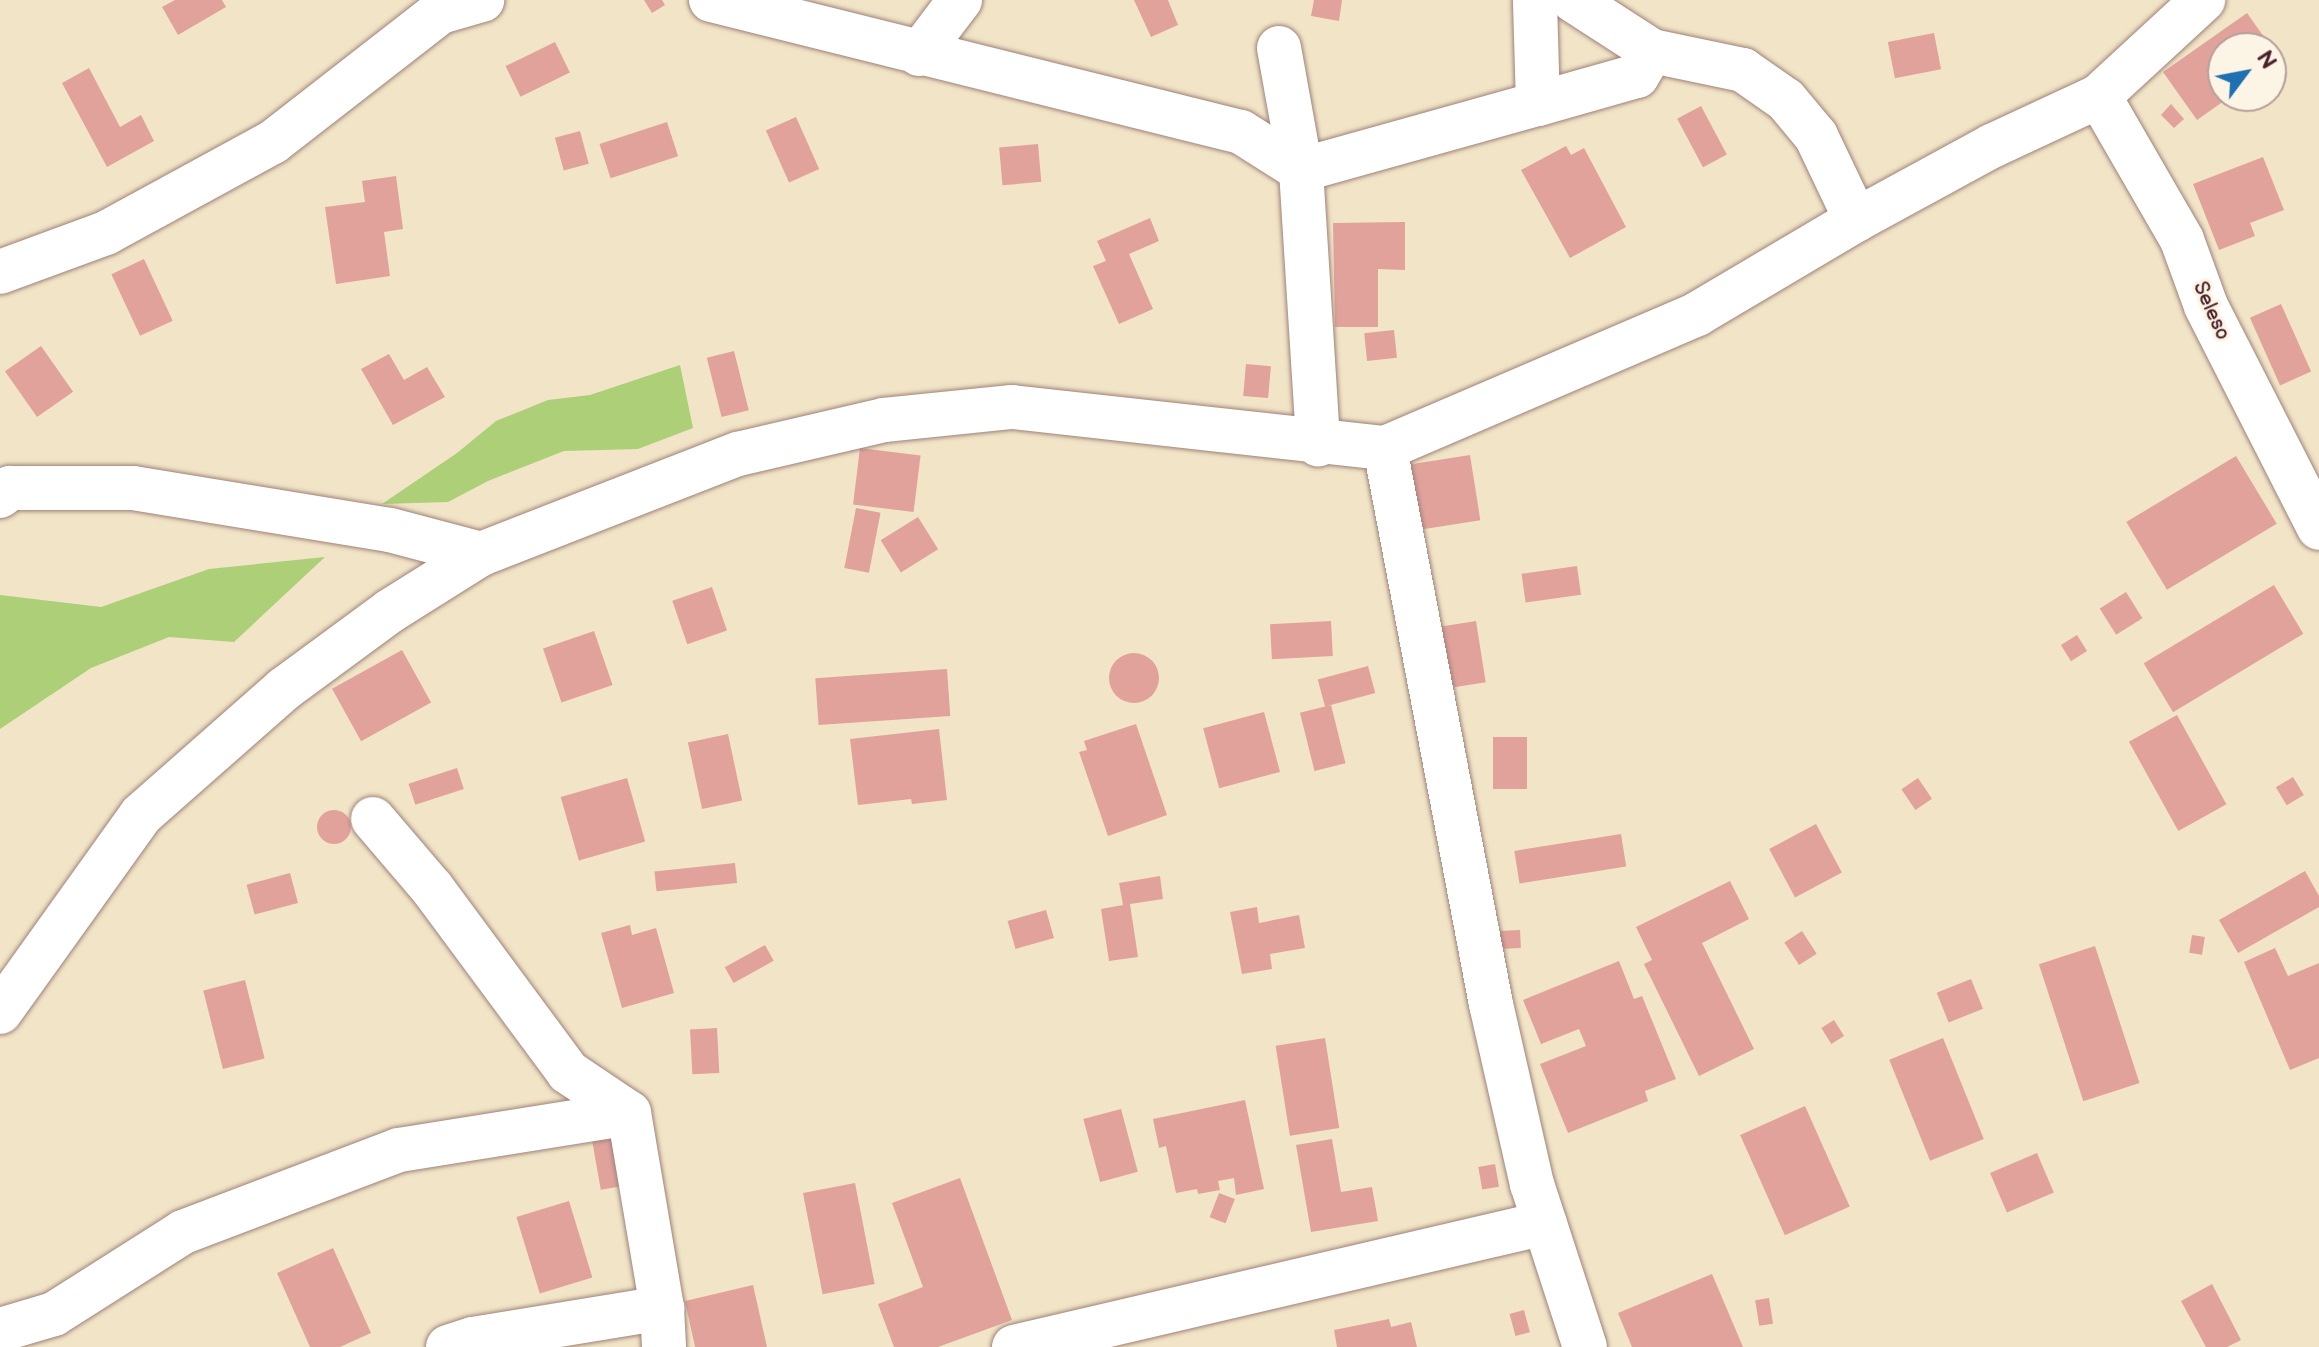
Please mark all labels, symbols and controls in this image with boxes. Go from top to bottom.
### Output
north arrow [2207,32,2287,112]
text: N [2250,46,2282,74]
street label: Seleso [2188,278,2234,344]

